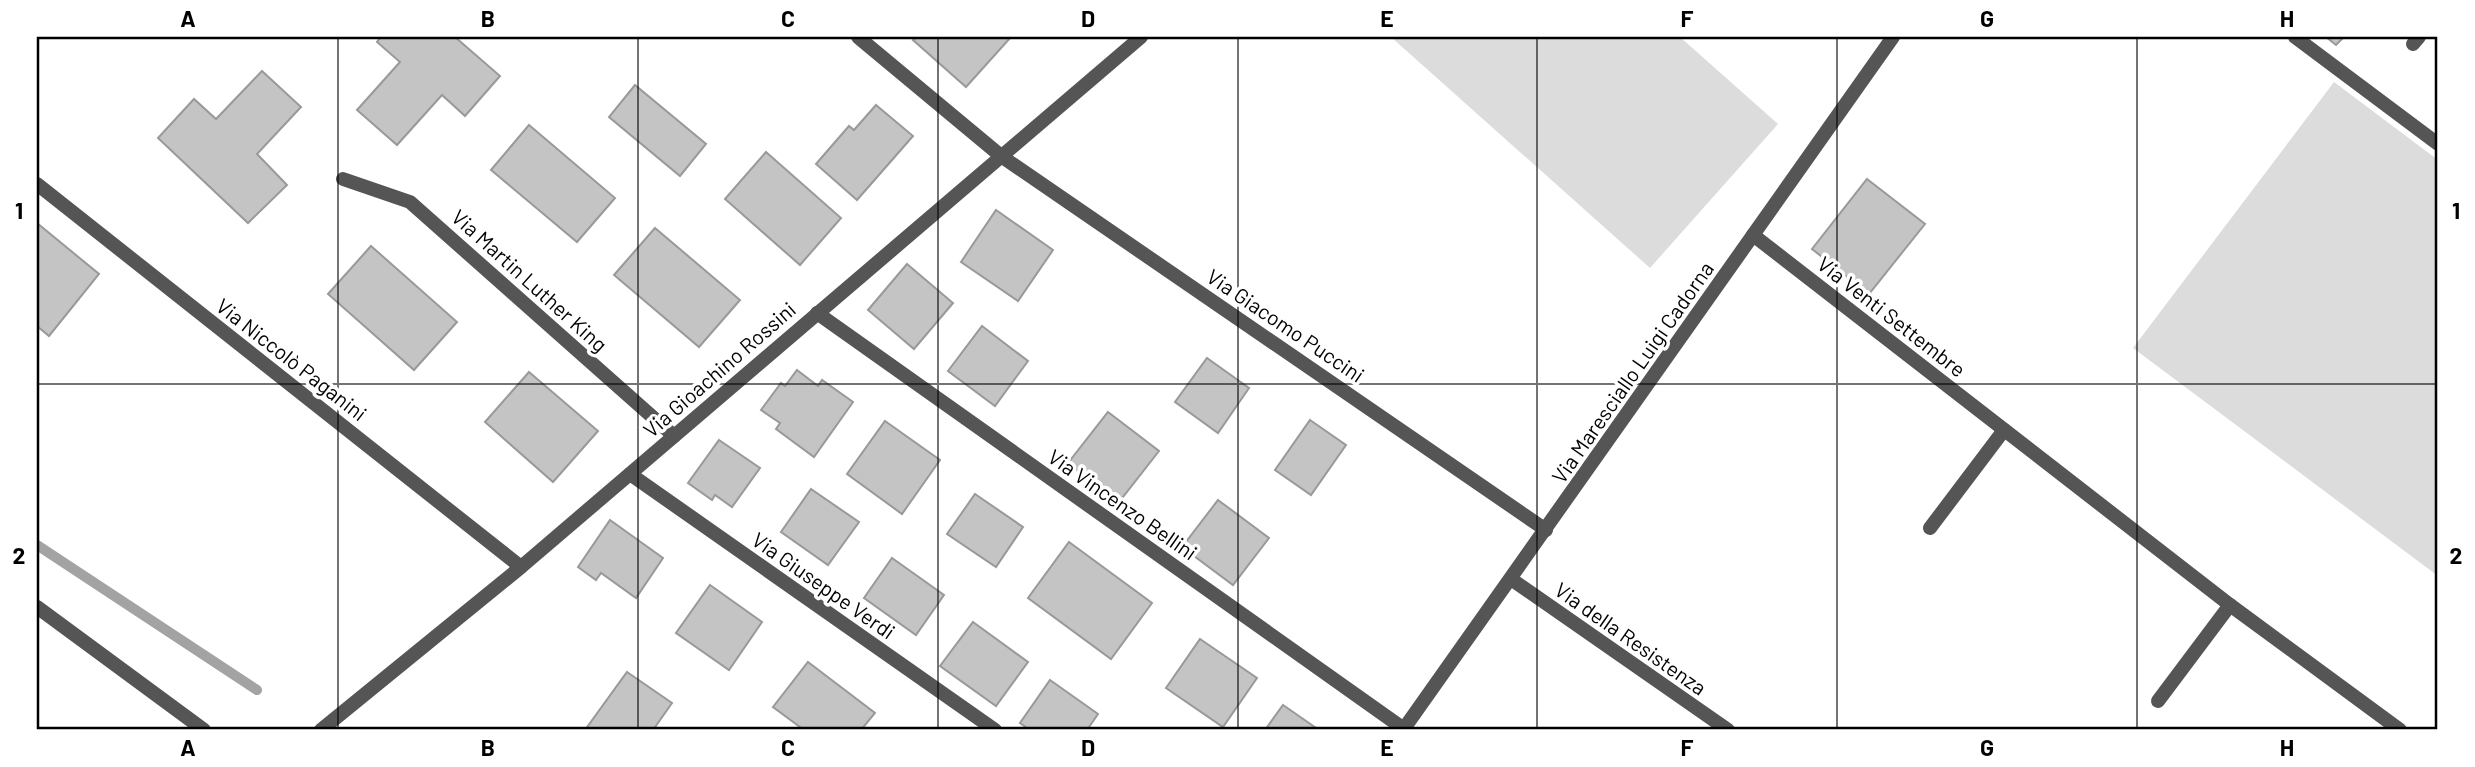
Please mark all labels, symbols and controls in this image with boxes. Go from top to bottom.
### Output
text: A [180,4,196,32]
text: B [481,4,495,32]
text: C [781,4,795,32]
text: D [1081,4,1095,32]
text: E [1380,4,1394,32]
text: F [1681,4,1694,32]
text: G [1980,4,1994,32]
text: H [2280,4,2294,32]
text: 1 [15,196,23,224]
text: 1 [2452,196,2460,224]
street label: Via Martin Luther King [447,204,613,356]
street label: Via Venti Settembre [1813,251,1971,381]
street label: Via Maresciallo Luigi Cadorna [1546,256,1718,488]
street label: Via Giacomo Puccini [1203,263,1369,387]
street label: Via Niccolò Paganini [212,292,372,426]
street label: Via Gioachino Rossini [638,296,800,442]
street label: Via Vincenzo Bellini [1044,443,1202,565]
street label: Via Giuseppe Verdi [748,526,900,644]
text: 2 [13,541,25,569]
text: 2 [2450,541,2462,569]
street label: Via della Resistenza [1550,576,1712,700]
text: A [180,733,196,761]
text: B [481,733,495,761]
text: C [781,733,795,761]
text: D [1081,733,1095,761]
text: E [1380,733,1394,761]
text: F [1681,733,1694,761]
text: G [1980,733,1994,761]
text: H [2280,733,2294,761]

